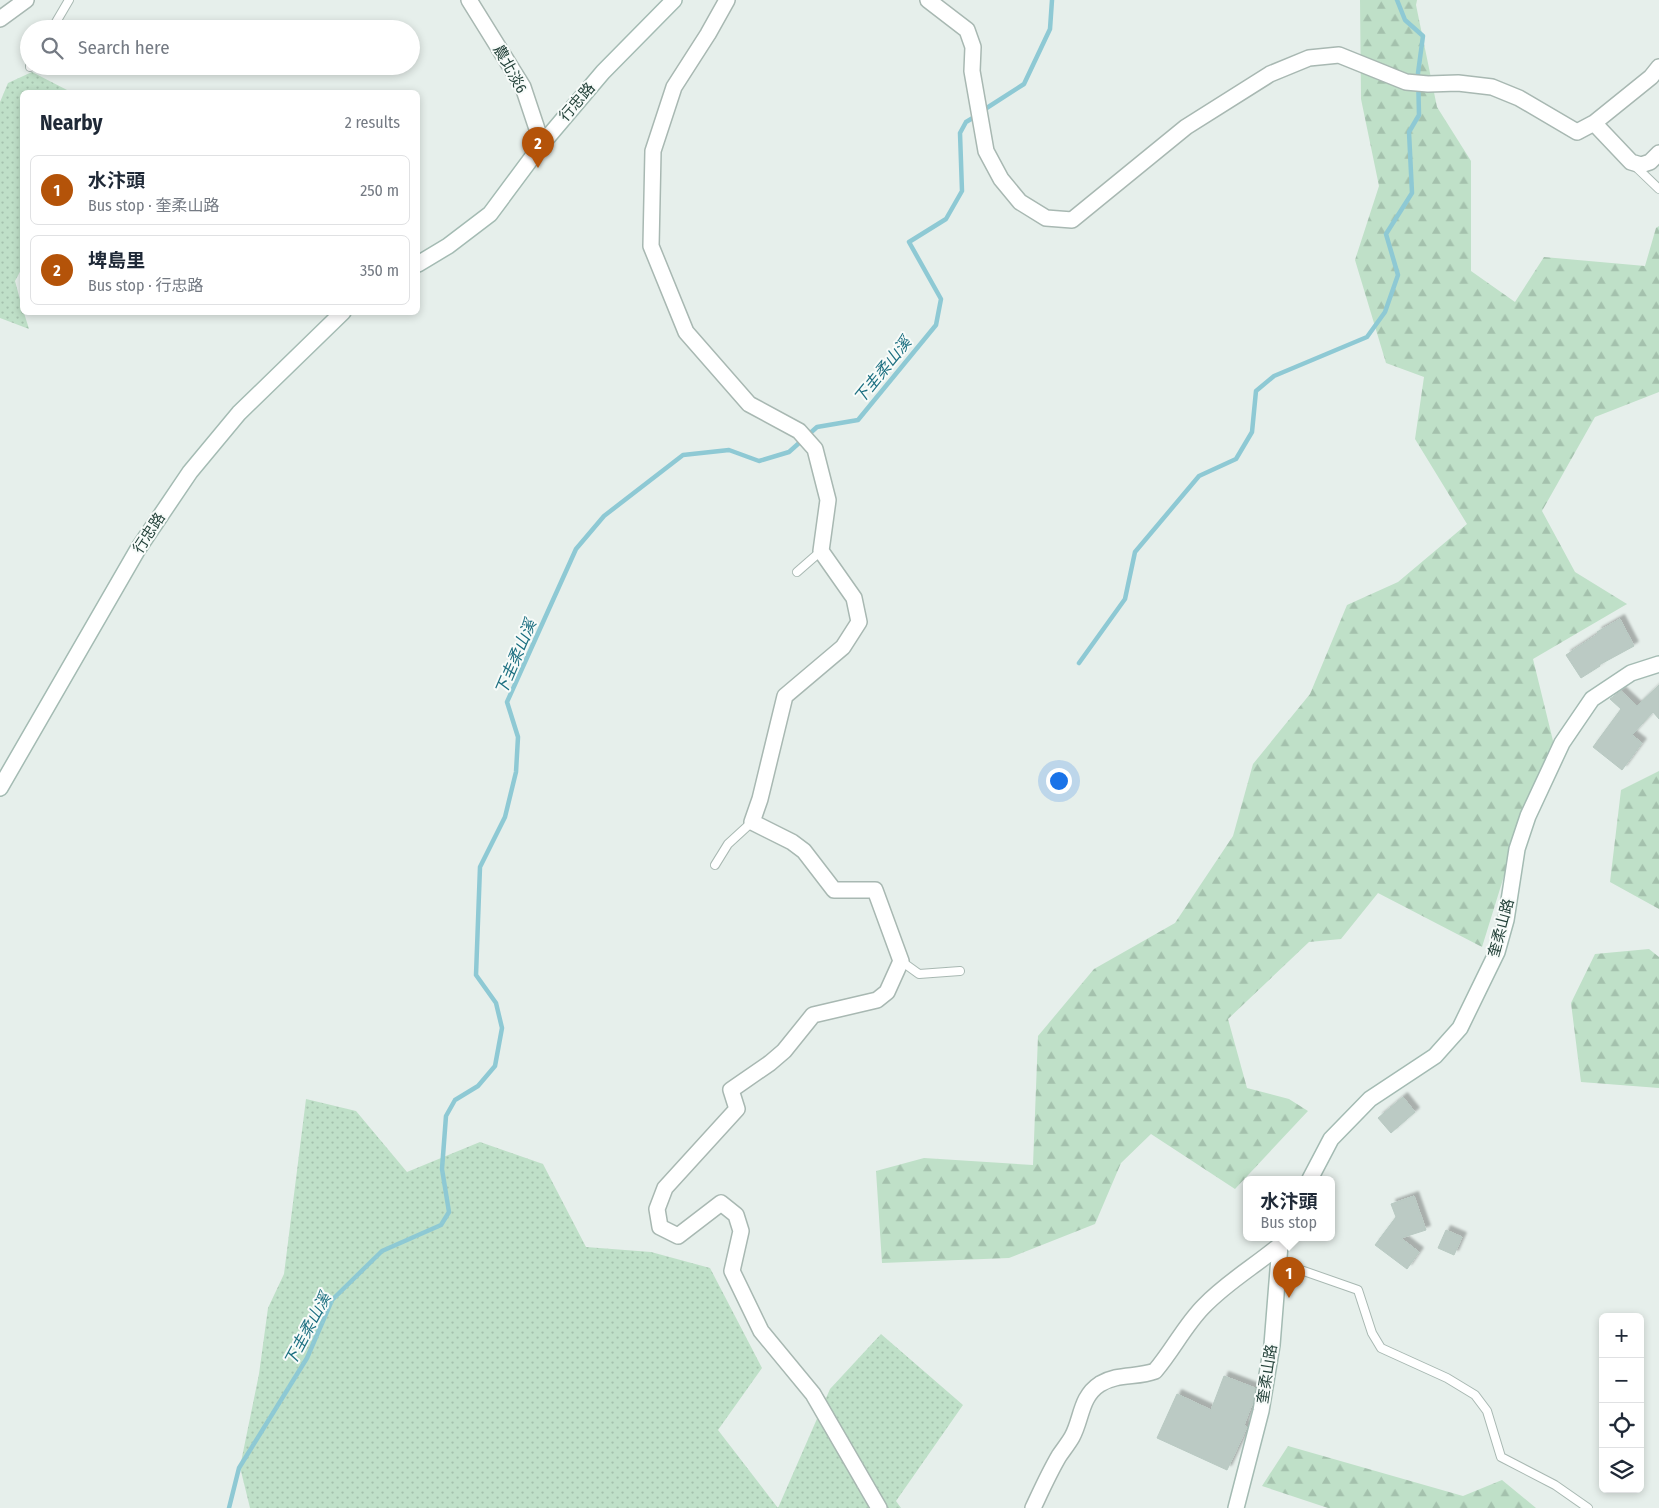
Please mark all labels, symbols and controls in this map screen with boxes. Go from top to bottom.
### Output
search box [20,20,420,75]
icon: search [38,34,66,62]
text: Search here [78,36,170,59]
street label: 農北淡6 [489,42,531,96]
street label: 行忠路 [555,79,599,125]
text: Nearby [40,110,102,136]
text: 2 results [345,113,400,132]
pin: 2 [522,127,554,168]
text: 水汴頭 [88,169,145,192]
text: 1 [54,181,60,200]
text: 250 m [360,181,399,200]
text: Bus stop · 奎柔山路 [88,196,219,215]
text: 埤島里 [88,249,145,272]
text: 2 [53,261,61,280]
text: 350 m [360,261,399,280]
text: Bus stop · 行忠路 [88,276,203,295]
water label: 下圭柔山溪 [850,332,916,407]
street label: 行忠路 [129,509,169,557]
water label: 下圭柔山溪 [491,615,541,698]
your location [1046,768,1072,794]
street label: 奎柔山路 [1485,897,1517,959]
popup [1243,1176,1335,1241]
text: 水汴頭 [1260,1190,1318,1213]
text: Bus stop [1260,1213,1317,1232]
pin: 1 [1273,1257,1305,1298]
water label: 下圭柔山溪 [280,1288,336,1369]
map controls [1599,1313,1644,1493]
button: + [1599,1313,1644,1358]
street label: 奎柔山路 [1253,1343,1281,1405]
button: − [1599,1358,1644,1403]
button: locate [1599,1403,1644,1448]
button: layers [1599,1448,1644,1493]

